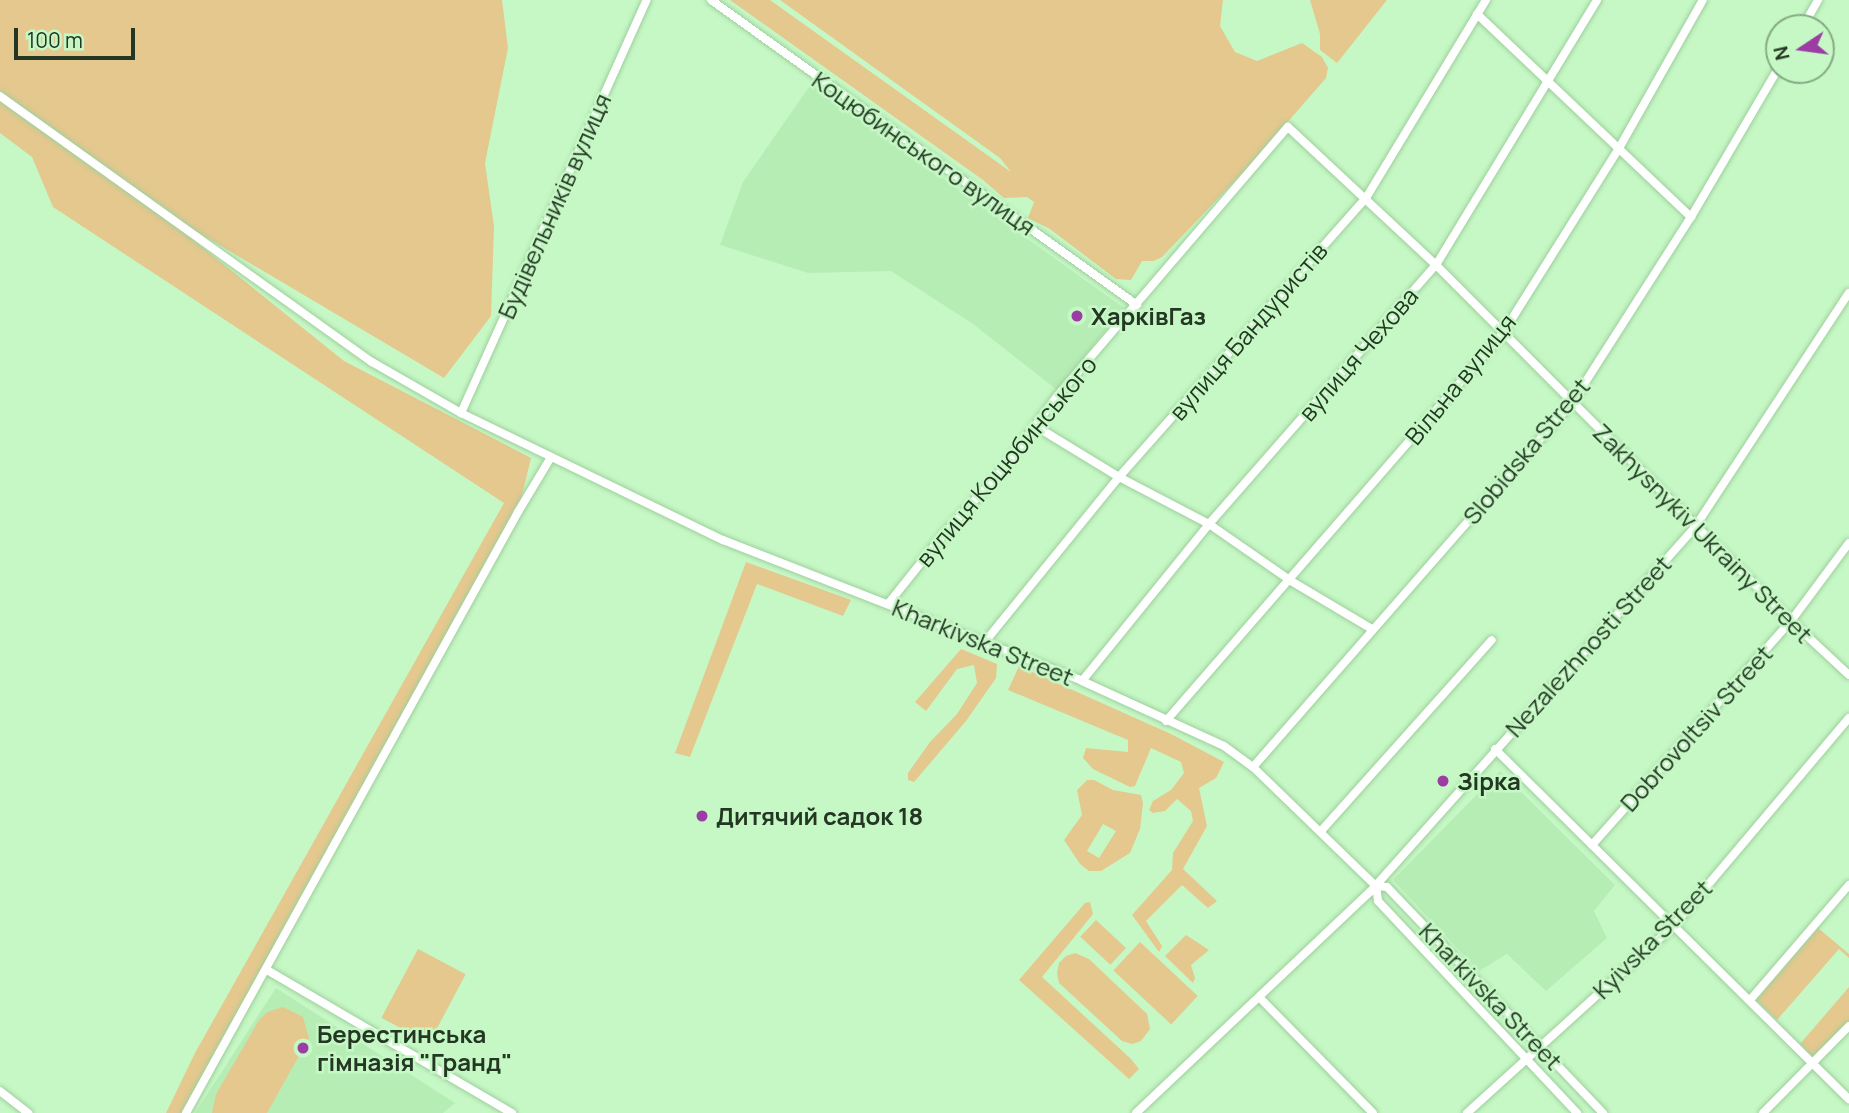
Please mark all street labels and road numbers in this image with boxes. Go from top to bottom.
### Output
street label: Коцюбинського вулиця [807,65,1041,241]
street label: Будівельників вулиця [491,89,617,323]
street label: вулиця Бандуристів [1163,236,1333,426]
street label: вулиця Чехова [1292,282,1424,426]
street label: Вільна вулиця [1399,308,1521,450]
street label: вулиця Коцюбинського [910,350,1102,572]
street label: Slobidska Street [1457,372,1595,530]
street label: Zakhysnykiv Ukrainy Street [1587,417,1819,649]
street label: Nezalezhnosti Street [1499,550,1677,742]
street label: Kharkivska Street [888,593,1078,691]
street label: Dobrovoltsiv Street [1614,639,1778,817]
street label: Kyivska Street [1587,874,1717,1004]
street label: Kharkivska Street [1414,917,1568,1075]

